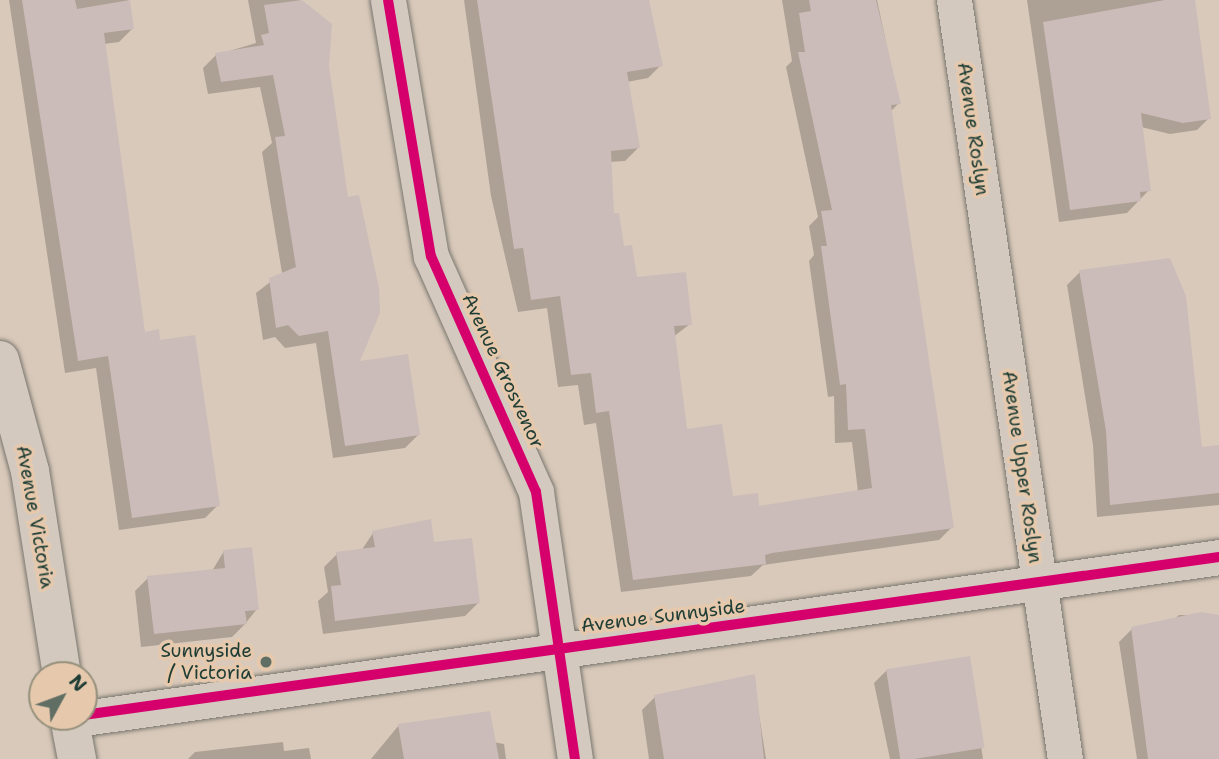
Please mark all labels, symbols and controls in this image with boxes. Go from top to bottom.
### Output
street label: Avenue Roslyn [952,61,994,197]
street label: Avenue Grosvenor [457,290,549,452]
street label: Avenue Upper Roslyn [997,369,1047,565]
street label: Avenue Victoria [11,444,59,590]
street label: Avenue Sunnyside [580,595,746,637]
place label: Sunnyside / Victoria [160,640,252,684]
marker: Sunnyside / Victoria [258,654,274,670]
north arrow [28,661,98,731]
text: N [63,669,92,697]

